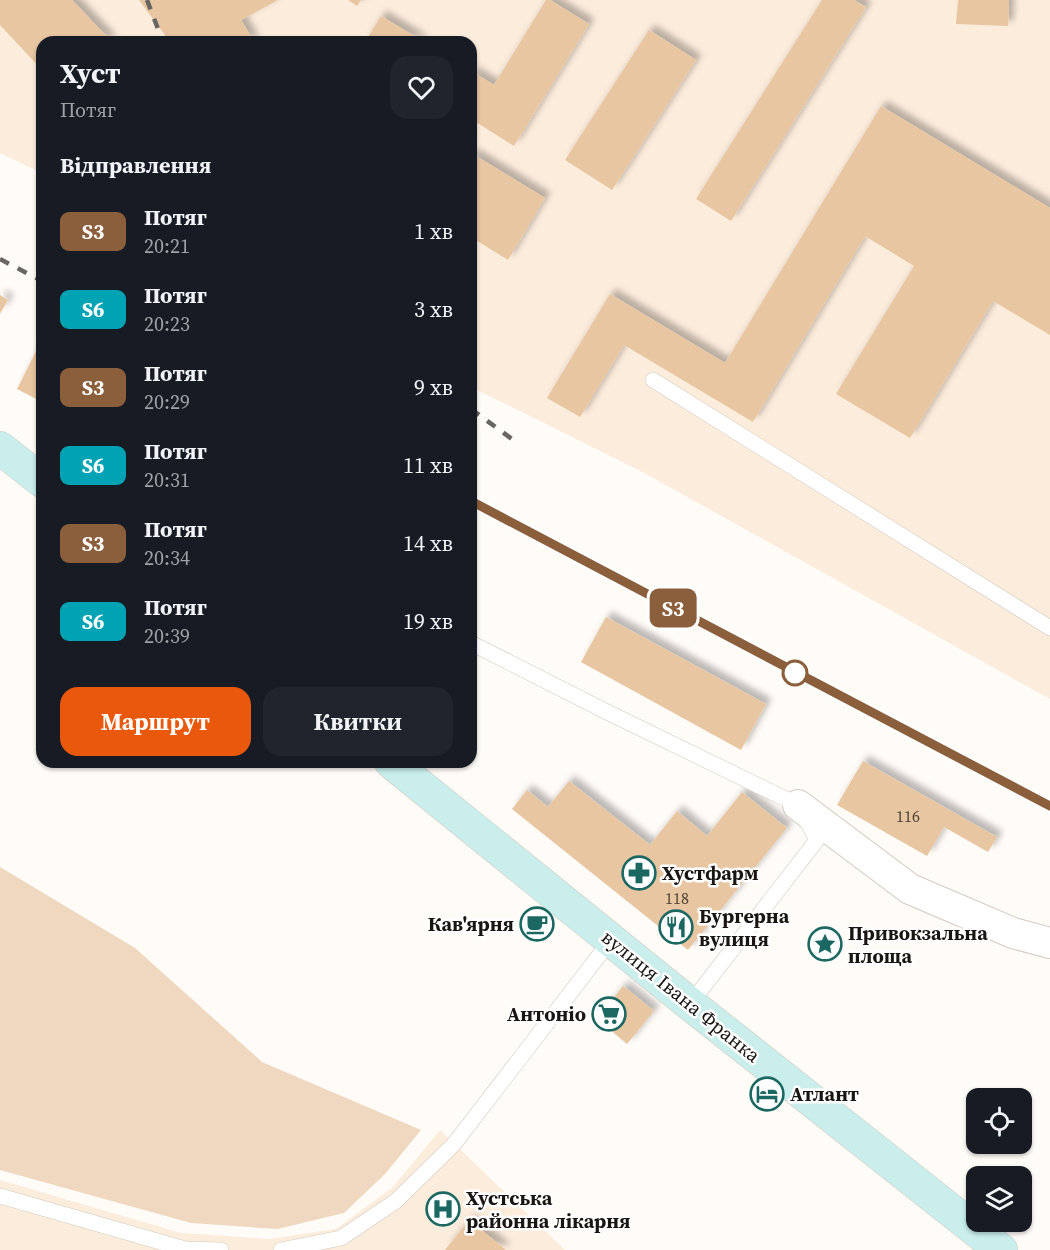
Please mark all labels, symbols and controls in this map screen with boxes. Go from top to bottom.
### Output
text: Хуст [60,54,121,92]
button: heart [390,56,453,119]
text: Потяг [60,96,116,124]
text: Відправлення [60,150,211,180]
text: Потяг [144,202,207,232]
text: 1 хв [414,216,453,246]
text: S3 [82,217,104,246]
text: 20:21 [144,232,190,260]
text: Потяг [144,280,207,310]
text: 3 хв [414,294,453,324]
text: S6 [82,295,104,324]
text: 20:23 [144,310,190,338]
text: Потяг [144,358,207,388]
text: 9 хв [414,372,453,402]
text: S3 [82,373,104,402]
text: 20:29 [144,388,190,416]
text: Потяг [144,436,207,466]
text: 11 хв [403,450,453,480]
text: S6 [82,451,104,480]
text: 20:31 [144,466,190,494]
text: Потяг [144,514,207,544]
text: 14 хв [403,528,453,558]
text: S3 [82,529,104,558]
text: 20:34 [144,544,190,572]
line badge: S3 [646,588,700,628]
text: Потяг [144,592,207,622]
text: S3 [662,594,684,623]
text: 19 хв [403,606,453,636]
text: S6 [82,607,104,636]
text: 20:39 [144,622,190,650]
unlabelled marker [782,660,808,686]
button: Маршрут [60,687,251,756]
button: Квитки [263,687,453,756]
house number: 116 [896,805,920,827]
pharmacy icon: Хустфарм [621,855,657,891]
place label: Хустфарм [662,859,759,887]
house number: 118 [665,887,689,909]
place label: Бургерна вулиця [699,902,790,953]
cafe icon: Кав'ярня [519,906,555,942]
restaurant icon: Бургерна вулиця [658,909,694,945]
place label: Кав'ярня [428,910,514,938]
place label: Привокзальна площа [848,919,988,970]
street label: вулиця Івана Франка [596,923,767,1069]
place icon: Привокзальна площа [807,926,843,962]
supermarket icon: Антоніо [591,996,627,1032]
place label: Антоніо [507,1000,586,1028]
hotel icon: Атлант [749,1076,785,1112]
place label: Атлант [790,1080,859,1108]
map controls [966,1088,1032,1232]
button: locate [966,1088,1032,1154]
button: layers [966,1166,1032,1232]
place label: Хустська районна лікарня [466,1184,631,1235]
hospital icon: Хустська районна лікарня [425,1191,461,1227]

